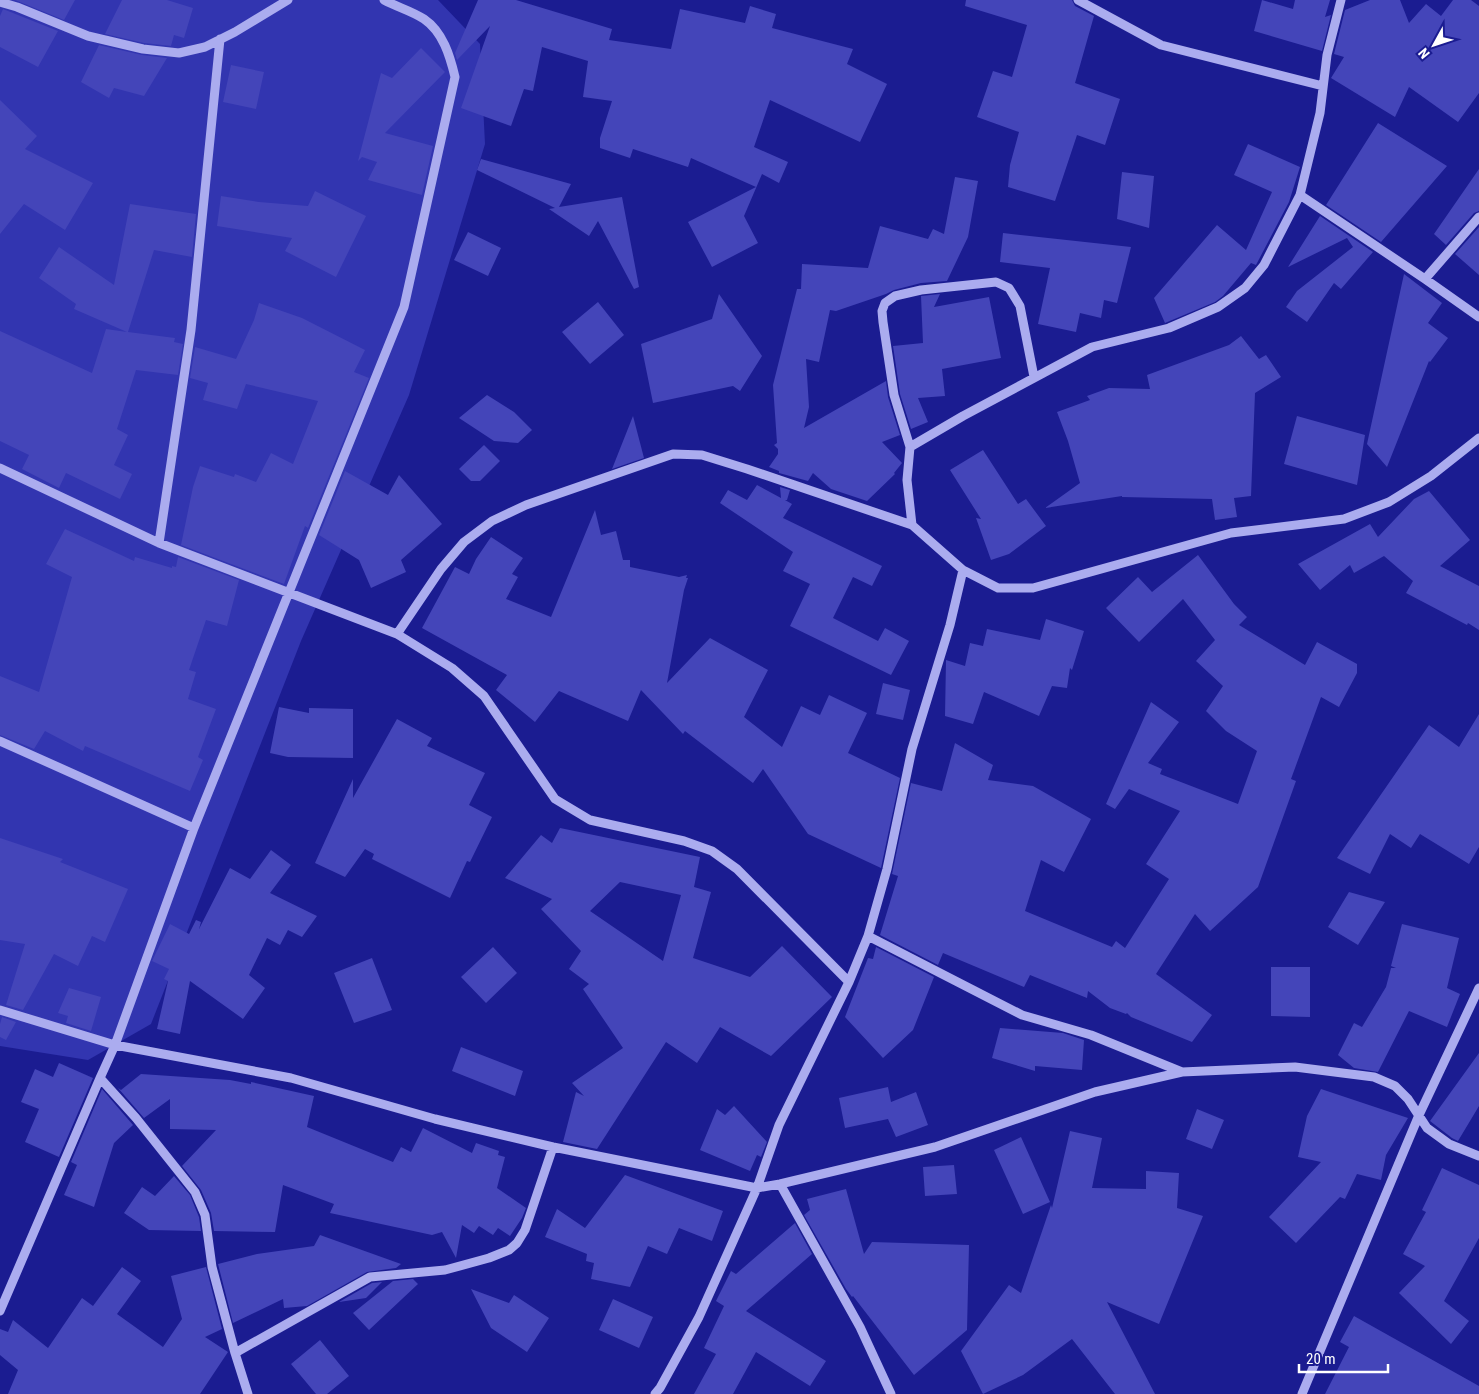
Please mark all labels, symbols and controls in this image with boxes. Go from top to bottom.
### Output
north arrow [1409,20,1459,70]
text: N [1415,45,1433,62]
scale bar [1299,1342,1388,1374]
text: 20 m [1306,1350,1336,1368]

